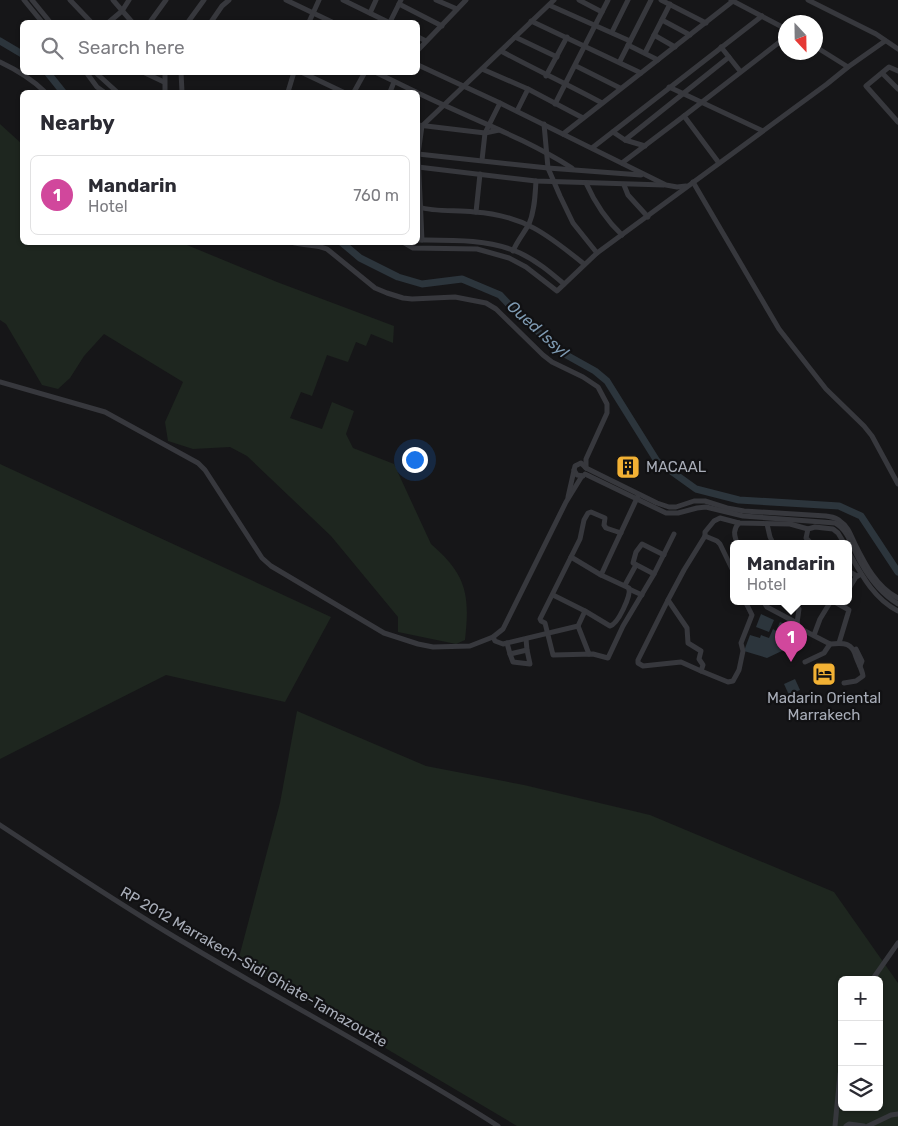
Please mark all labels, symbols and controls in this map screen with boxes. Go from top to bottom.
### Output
north arrow [778,15,823,60]
search box [20,20,420,75]
icon: search [38,34,66,62]
text: Search here [78,36,185,59]
text: Nearby [40,110,115,135]
text: Mandarin [88,174,177,197]
text: 1 [53,186,61,205]
text: 760 m [353,186,399,205]
text: Hotel [88,197,128,216]
water label: Oued Issyl [503,296,573,362]
your location [402,447,428,473]
building icon: MACAAL [615,454,641,480]
place label: MACAAL [646,458,707,476]
popup [730,540,852,605]
text: Mandarin [747,552,835,575]
text: Hotel [747,575,786,594]
pin: 1 [775,621,807,662]
hotel icon: Madarin Oriental Marrakech [811,661,837,687]
place label: Madarin Oriental Marrakech [767,689,881,724]
street label: RP 2012 Marrakech-Sidi Ghiate-Tamazouzte [117,883,391,1051]
map controls [838,976,883,1111]
button: + [838,976,883,1021]
button: − [838,1021,883,1066]
button: layers [838,1066,883,1111]

